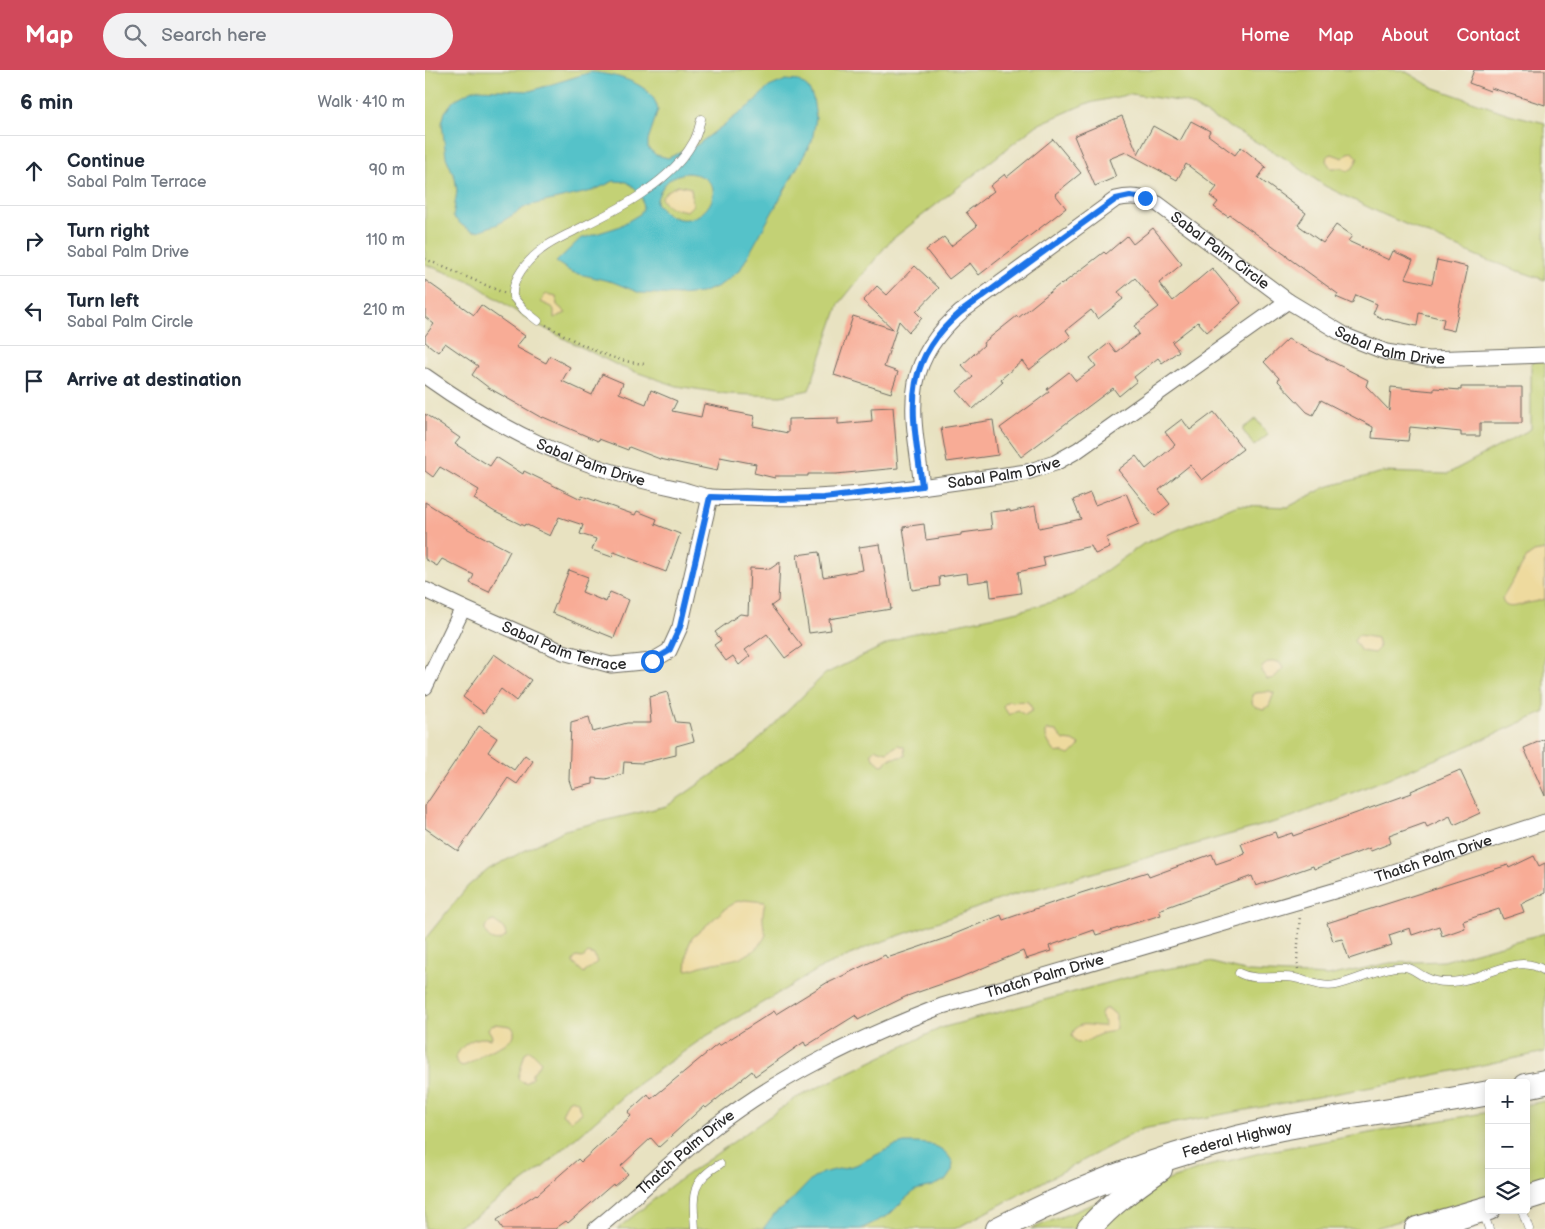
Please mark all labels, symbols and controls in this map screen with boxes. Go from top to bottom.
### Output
search box [103,13,453,58]
text: Map [25,21,73,50]
icon: search [121,21,149,49]
text: Search here [161,24,267,47]
text: Home [1241,25,1290,46]
text: Map [1318,25,1354,46]
text: About [1382,25,1429,46]
text: Contact [1457,25,1520,46]
text: 6 min [20,90,73,115]
text: Walk · 410 m [318,93,405,112]
text: Continue [67,150,145,173]
icon: ahead [20,157,48,185]
text: 90 m [369,161,405,180]
text: Sabal Palm Terrace [67,173,207,192]
route end [1134,187,1157,210]
street label: Sabal Palm Circle [1167,207,1273,293]
text: Turn right [67,220,150,243]
icon: right [20,227,48,255]
text: 110 m [366,231,405,250]
text: Sabal Palm Drive [67,243,189,262]
text: Turn left [67,290,139,313]
icon: left [20,297,48,325]
text: 210 m [363,301,405,320]
text: Sabal Palm Circle [67,313,193,332]
street label: Sabal Palm Drive [1331,322,1445,369]
icon: arrive [20,367,48,395]
text: Arrive at destination [67,369,242,392]
street label: Sabal Palm Drive [533,434,647,490]
street label: Sabal Palm Drive [946,452,1064,493]
street label: Sabal Palm Terrace [499,617,627,675]
route start [641,650,664,673]
street label: Thatch Palm Drive [1372,831,1495,887]
street label: Thatch Palm Drive [983,949,1106,1002]
map controls [1485,1079,1530,1214]
button: + [1485,1079,1530,1124]
street label: Thatch Palm Drive [633,1105,738,1199]
street label: Federal Highway [1180,1117,1294,1162]
button: − [1485,1124,1530,1169]
button: layers [1485,1169,1530,1214]

